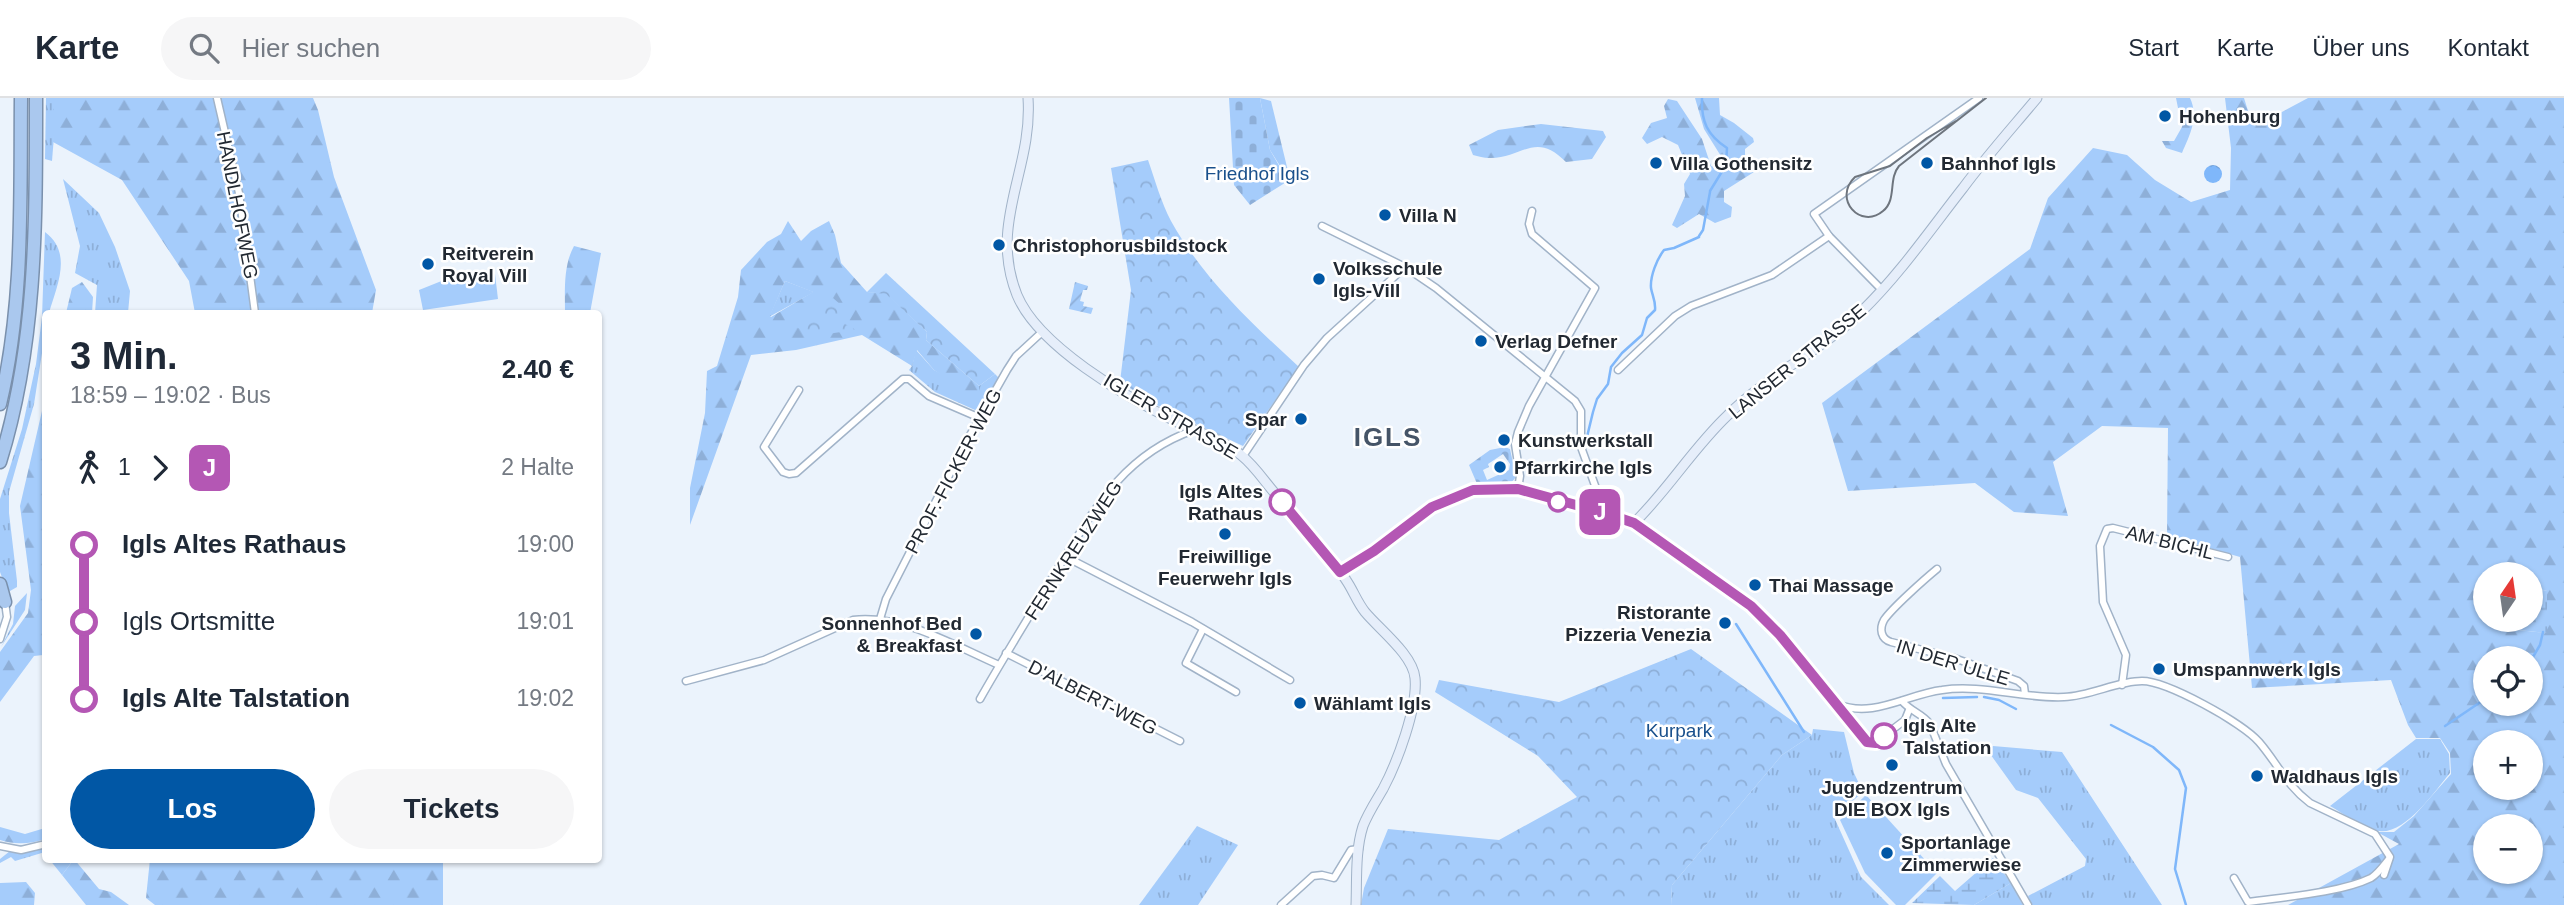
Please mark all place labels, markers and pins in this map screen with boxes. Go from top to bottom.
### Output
place label: Hohenburg [2179,106,2280,127]
marker: Hohenburg [2157,108,2173,124]
place label: Villa Gothensitz [1670,153,1812,174]
place label: Bahnhof Igls [1941,153,2056,174]
marker: Villa Gothensitz [1648,155,1664,171]
marker: Bahnhof Igls [1919,155,1935,171]
place label: Villa N [1399,205,1457,226]
marker: Villa N [1377,207,1393,223]
place label: Christophorusbildstock [1013,235,1228,256]
marker: Christophorusbildstock [991,237,1007,253]
place label: Reitverein Royal Vill [442,243,534,286]
marker: Reitverein Royal Vill [420,256,436,272]
place label: Volksschule Igls-Vill [1333,258,1442,301]
marker: Volksschule Igls-Vill [1311,271,1327,287]
place label: Verlag Defner [1495,331,1618,352]
marker: Verlag Defner [1473,333,1489,349]
place label: Spar [1245,409,1288,430]
marker: Spar [1293,411,1309,427]
place label: Kunstwerkstall [1518,430,1653,451]
marker: Kunstwerkstall [1496,432,1512,448]
place label: Pfarrkirche Igls [1514,457,1652,478]
marker: Pfarrkirche Igls [1492,459,1508,475]
place label: Igls Altes Rathaus [1179,481,1263,524]
marker: Igls Altes Rathaus [1269,489,1295,515]
unlabelled marker [1548,492,1568,512]
marker: Freiwillige Feuerwehr Igls [1217,526,1233,542]
place label: Freiwillige Feuerwehr Igls [1158,546,1292,589]
place label: Thai Massage [1769,575,1894,596]
marker: Thai Massage [1747,577,1763,593]
place label: Ristorante Pizzeria Venezia [1565,602,1711,645]
place label: Sonnenhof Bed & Breakfast [822,613,963,656]
marker: Ristorante Pizzeria Venezia [1717,615,1733,631]
marker: Sonnenhof Bed & Breakfast [968,626,984,642]
place label: Umspannwerk Igls [2173,659,2341,680]
marker: Umspannwerk Igls [2151,661,2167,677]
place label: Wählamt Igls [1314,693,1431,714]
marker: Wählamt Igls [1292,695,1308,711]
place label: Igls Alte Talstation [1903,715,1991,758]
marker: Igls Alte Talstation [1871,723,1897,749]
marker: Jugendzentrum DIE BOX Igls [1884,757,1900,773]
place label: Waldhaus Igls [2271,766,2398,787]
marker: Waldhaus Igls [2249,768,2265,784]
place label: Jugendzentrum DIE BOX Igls [1821,777,1963,820]
place label: Sportanlage Zimmerwiese [1901,832,2021,875]
marker: Sportanlage Zimmerwiese [1879,845,1895,861]

